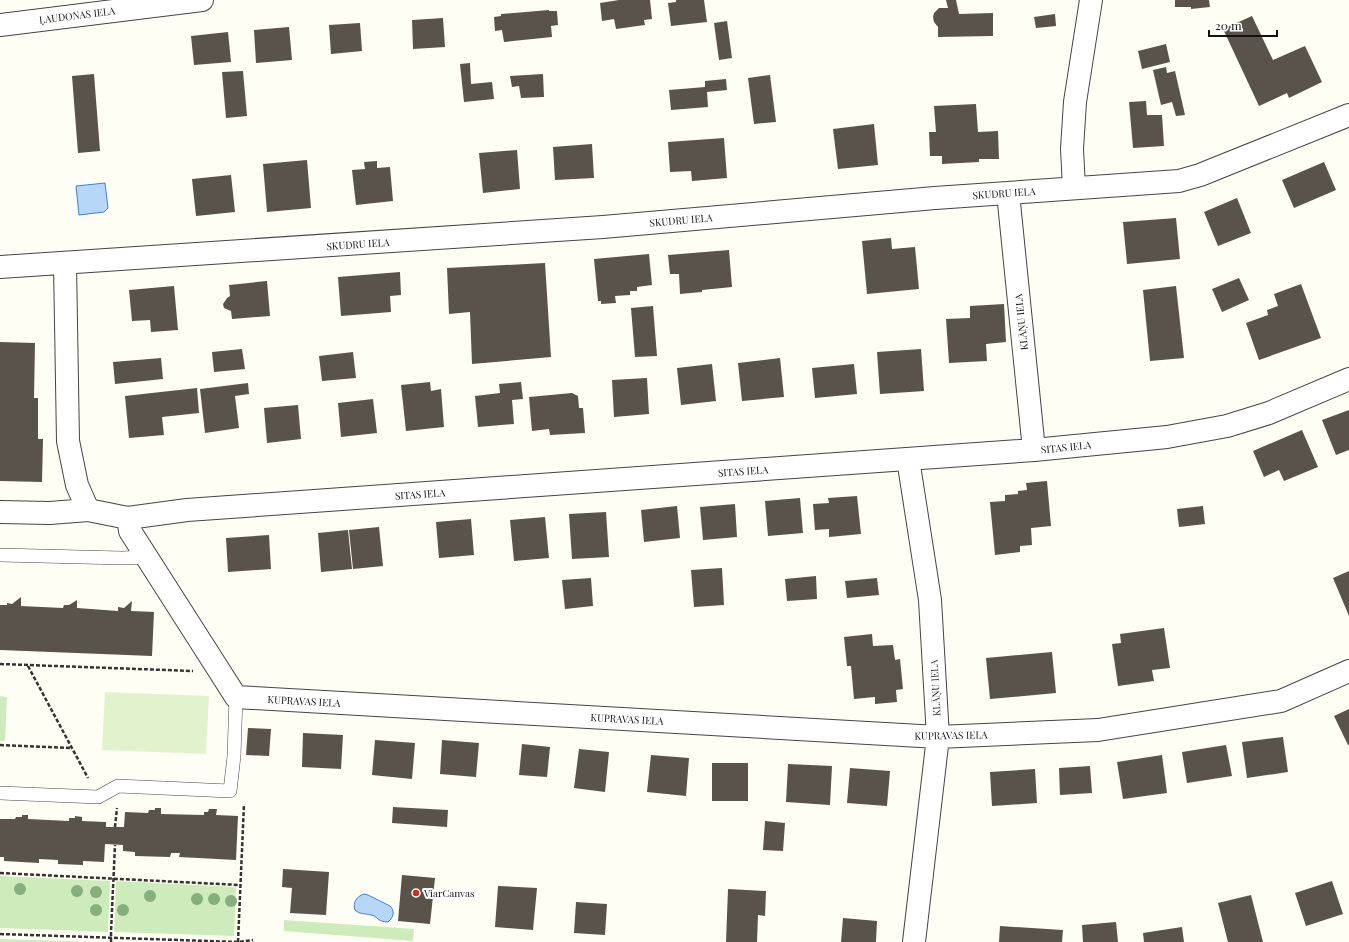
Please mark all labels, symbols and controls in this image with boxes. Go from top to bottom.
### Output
street label: ĻAUDONAS IELA [38,3,116,27]
scale bar [1209,12,1277,38]
text: 20 m [1215,17,1242,33]
street label: SKUDRU IELA [972,184,1037,202]
street label: SKUDRU IELA [649,210,714,230]
street label: SKUDRU IELA [326,235,391,253]
street label: KLĀŅU IELA [1011,292,1031,351]
street label: SITAS IELA [1040,437,1092,457]
street label: SITAS IELA [717,462,769,480]
street label: SITAS IELA [394,485,446,503]
street label: KLĀŅU IELA [926,659,943,717]
street label: KUPRAVAS IELA [267,692,342,710]
street label: KUPRAVAS IELA [590,710,665,728]
street label: KUPRAVAS IELA [914,727,988,743]
place label: ViarCanvas [423,886,474,900]
marker: ViarCanvas [411,888,421,898]

